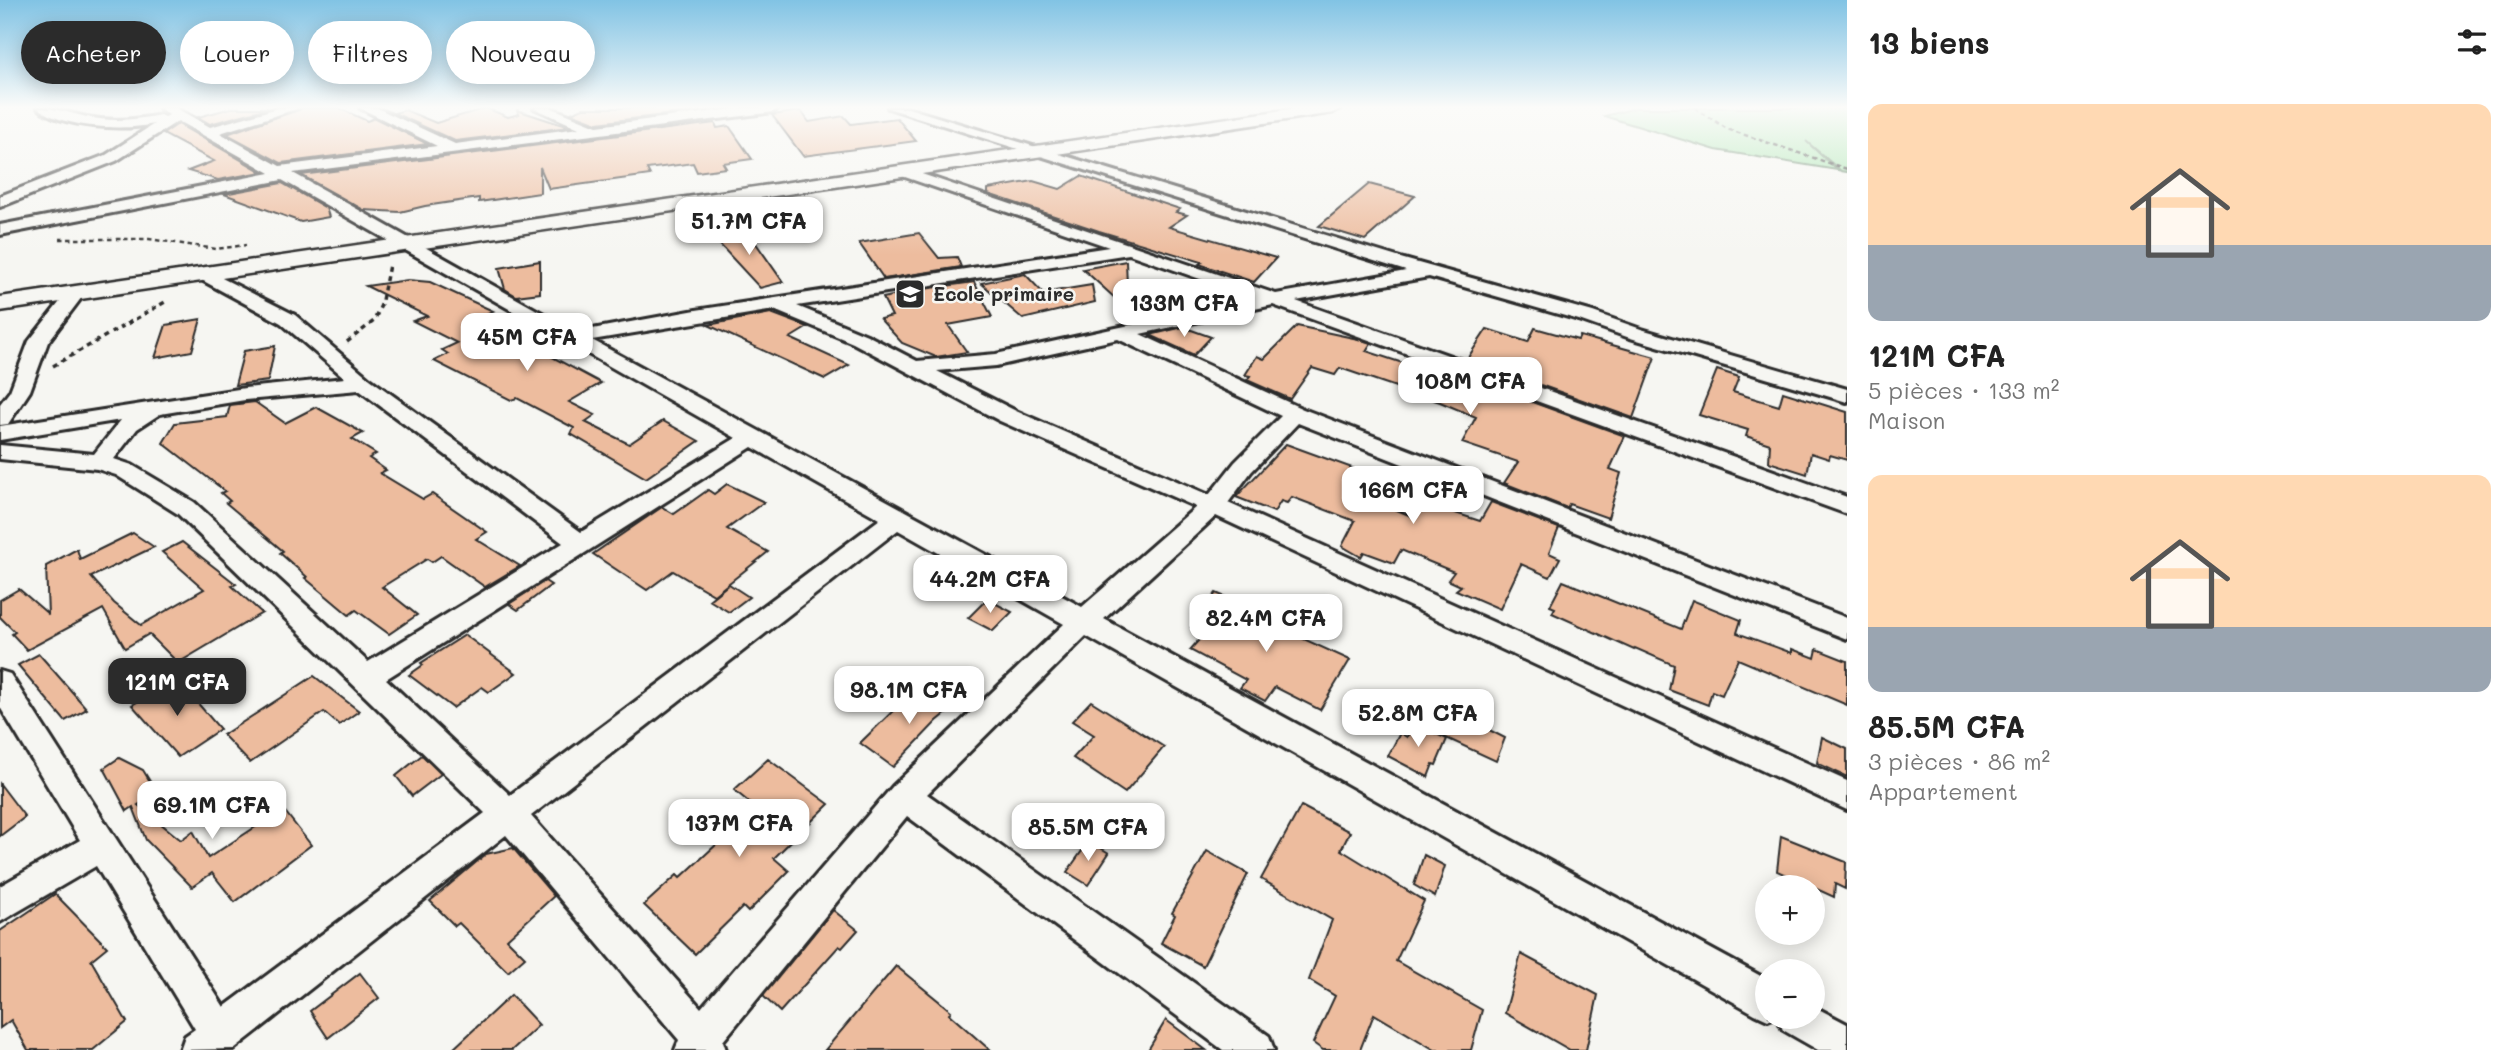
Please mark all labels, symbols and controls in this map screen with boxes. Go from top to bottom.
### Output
chip: Acheter [21,21,166,84]
chip: Louer [180,21,294,84]
chip: Filtres [308,21,432,84]
chip: Nouveau [446,21,595,84]
text: 13 biens [1868,22,1990,62]
icon: filters [2453,23,2491,61]
icon: home [2117,150,2243,276]
pin: 51.7M CFA [669,198,829,257]
text: 51.7M CFA [691,205,807,235]
school or university icon: Ecole primaire [893,277,927,311]
pin: 133M CFA [1112,280,1256,339]
place label: Ecole primaire [933,281,1074,306]
text: 133M CFA [1129,287,1239,317]
pin: 45M CFA [462,314,592,373]
text: 45M CFA [477,321,577,351]
text: 121M CFA [1868,335,2006,375]
pin: 108M CFA [1398,358,1542,417]
text: 108M CFA [1414,365,1526,395]
text: 5 pièces · 133 m² [1868,375,2060,405]
text: Maison [1868,405,1945,435]
pin: 166M CFA [1341,466,1485,526]
text: 166M CFA [1358,474,1468,504]
icon: home [2117,521,2243,647]
pin: 44.2M CFA [910,556,1070,615]
text: 44.2M CFA [929,563,1051,593]
pin: 82.4M CFA [1186,594,1346,654]
text: 82.4M CFA [1205,602,1327,632]
pin: 121M CFA [105,658,249,718]
text: 121M CFA [124,666,230,696]
pin: 98.1M CFA [829,666,989,726]
text: 98.1M CFA [850,674,968,704]
pin: 52.8M CFA [1338,690,1498,749]
text: 52.8M CFA [1358,697,1478,727]
text: 85.5M CFA [1868,706,2025,746]
text: 3 pièces · 86 m² [1868,746,2050,776]
text: Appartement [1868,776,2018,806]
pin: 69.1M CFA [132,782,292,841]
text: 69.1M CFA [153,789,271,819]
pin: 137M CFA [667,800,811,859]
pin: 85.5M CFA [1008,804,1168,863]
text: 137M CFA [684,807,794,837]
text: 85.5M CFA [1028,811,1148,841]
map controls [1755,875,1825,1029]
button: + [1755,875,1825,945]
button: − [1755,959,1825,1029]

